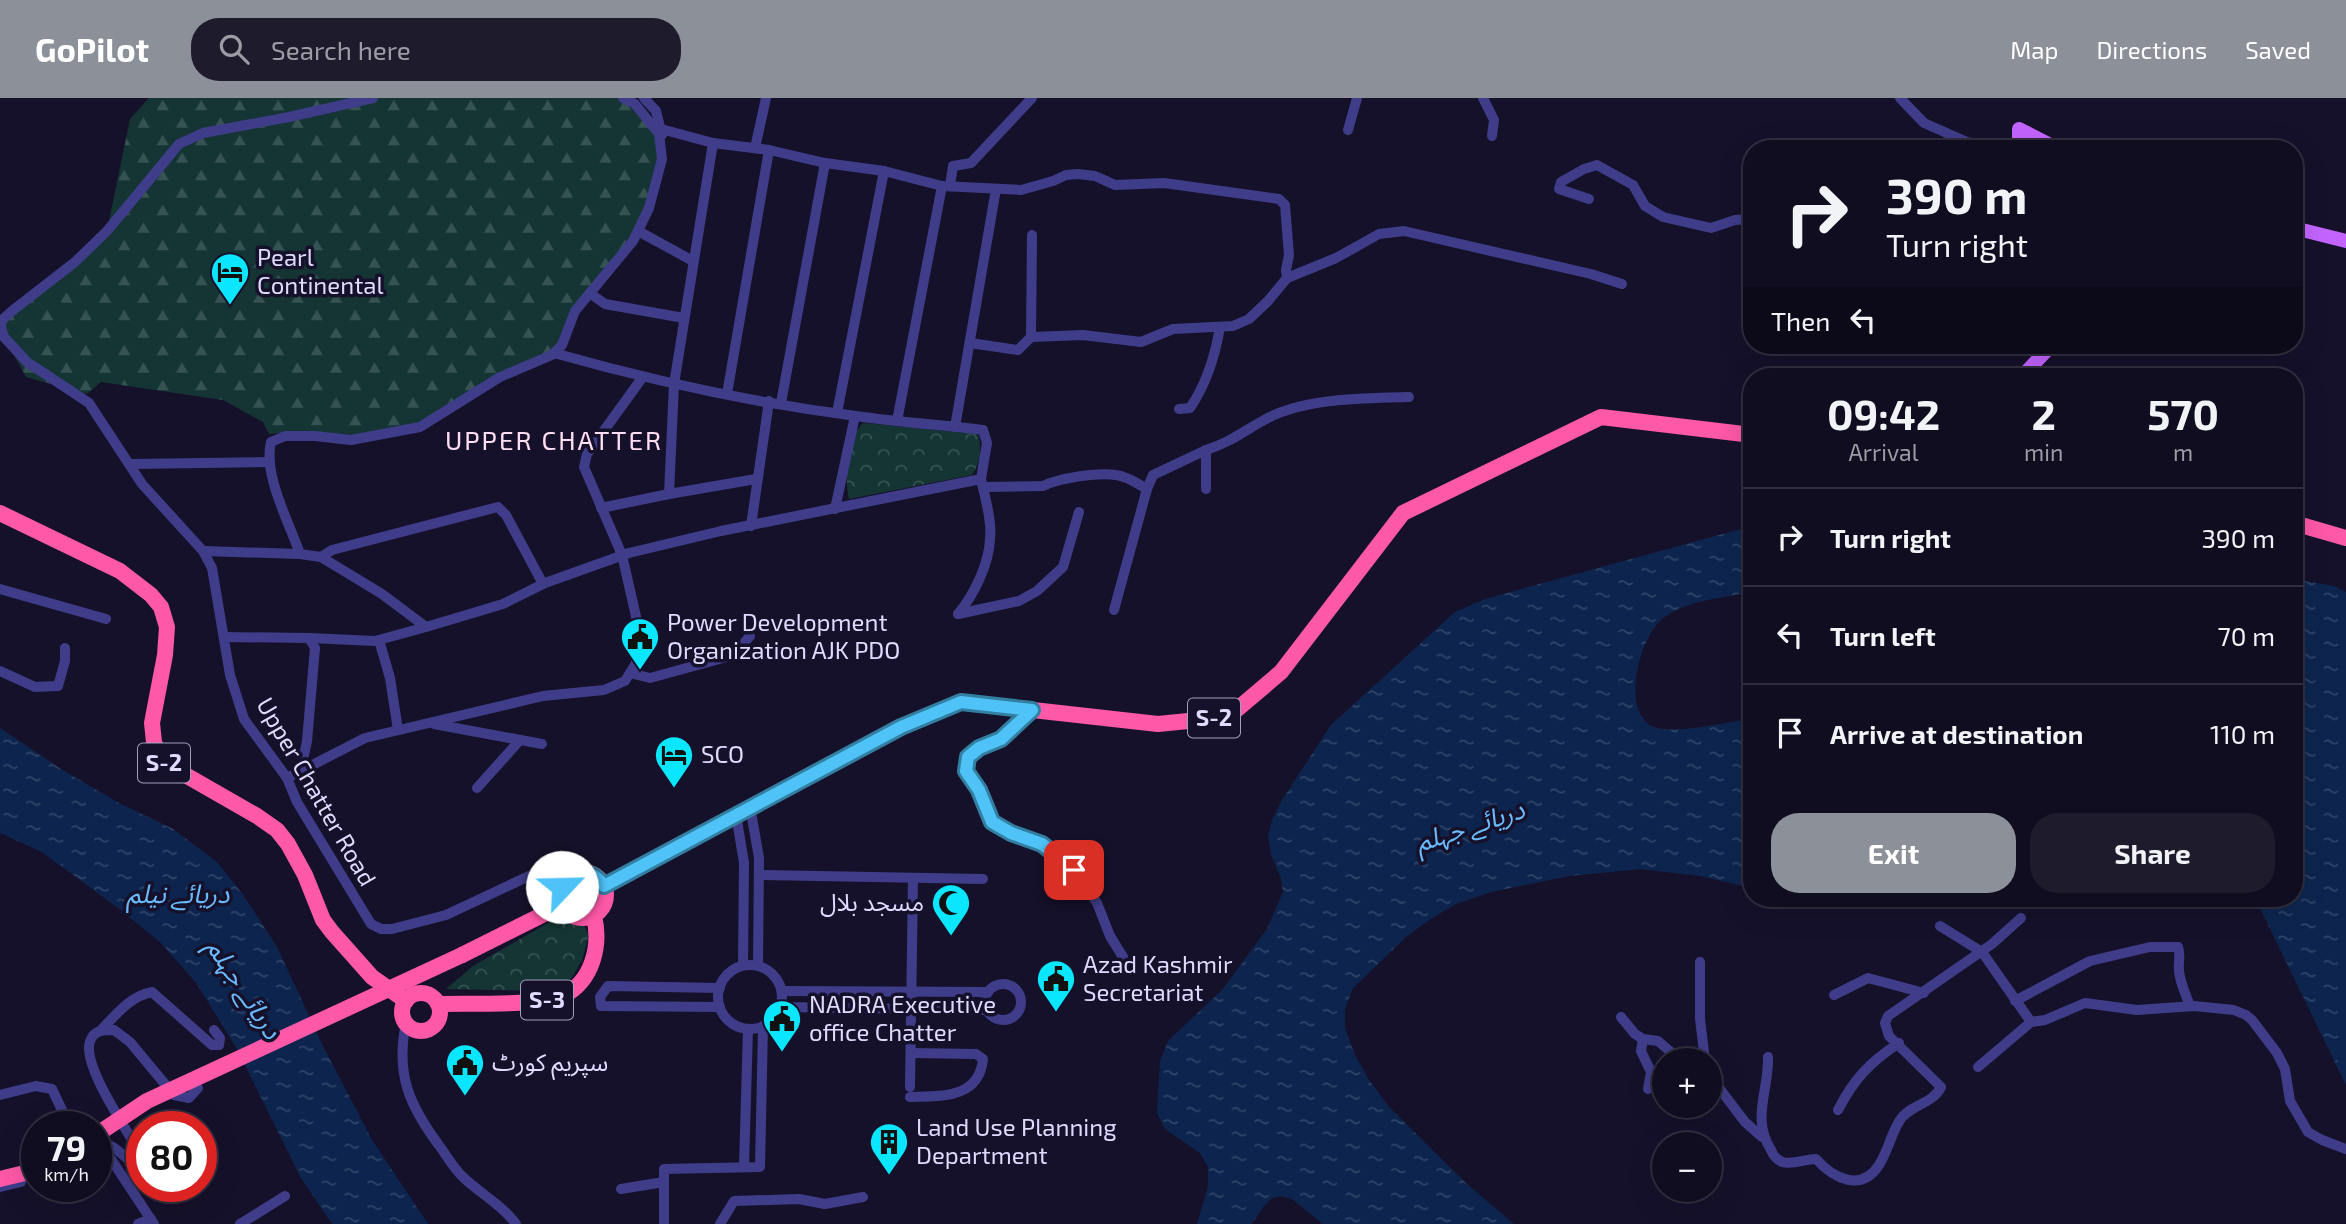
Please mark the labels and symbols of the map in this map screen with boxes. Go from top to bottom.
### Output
place label: Pearl Continental [257,242,384,299]
hotel icon: Pearl Continental [209,251,251,306]
district label: UPPER CHATTER [445,424,663,455]
place label: Power Development Organization AJK PDO [667,607,900,664]
public building icon: Power Development Organization AJK PDO [619,616,661,671]
street label: Upper Chatter Road [252,692,383,891]
road number: S-2 [1188,698,1240,738]
hotel icon: SCO [653,734,695,789]
place label: SCO [701,739,744,768]
road number: S-2 [138,744,190,782]
water label: دریائے جہلم [1410,792,1530,863]
pin [1044,840,1104,900]
position arrow [525,850,599,924]
water label: دریائے نیلم [126,877,230,914]
mosque icon: مسجد بلال [930,882,972,937]
place label: مسجد بلال [820,887,924,917]
water label: دریائے جہلم [196,932,289,1048]
place label: Azad Kashmir Secretariat [1083,949,1233,1006]
public building icon: Azad Kashmir Secretariat [1035,958,1077,1013]
road number: S-3 [521,980,573,1020]
place label: NADRA Executive office Chatter [809,989,996,1046]
public building icon: NADRA Executive office Chatter [761,998,803,1053]
public building icon: سپریم کورٹ [444,1042,486,1097]
place label: سپریم کورٹ [492,1047,608,1080]
speed limit sign: 80 [126,1111,217,1202]
place label: Land Use Planning Department [916,1112,1117,1169]
building icon: Land Use Planning Department [868,1121,910,1176]

